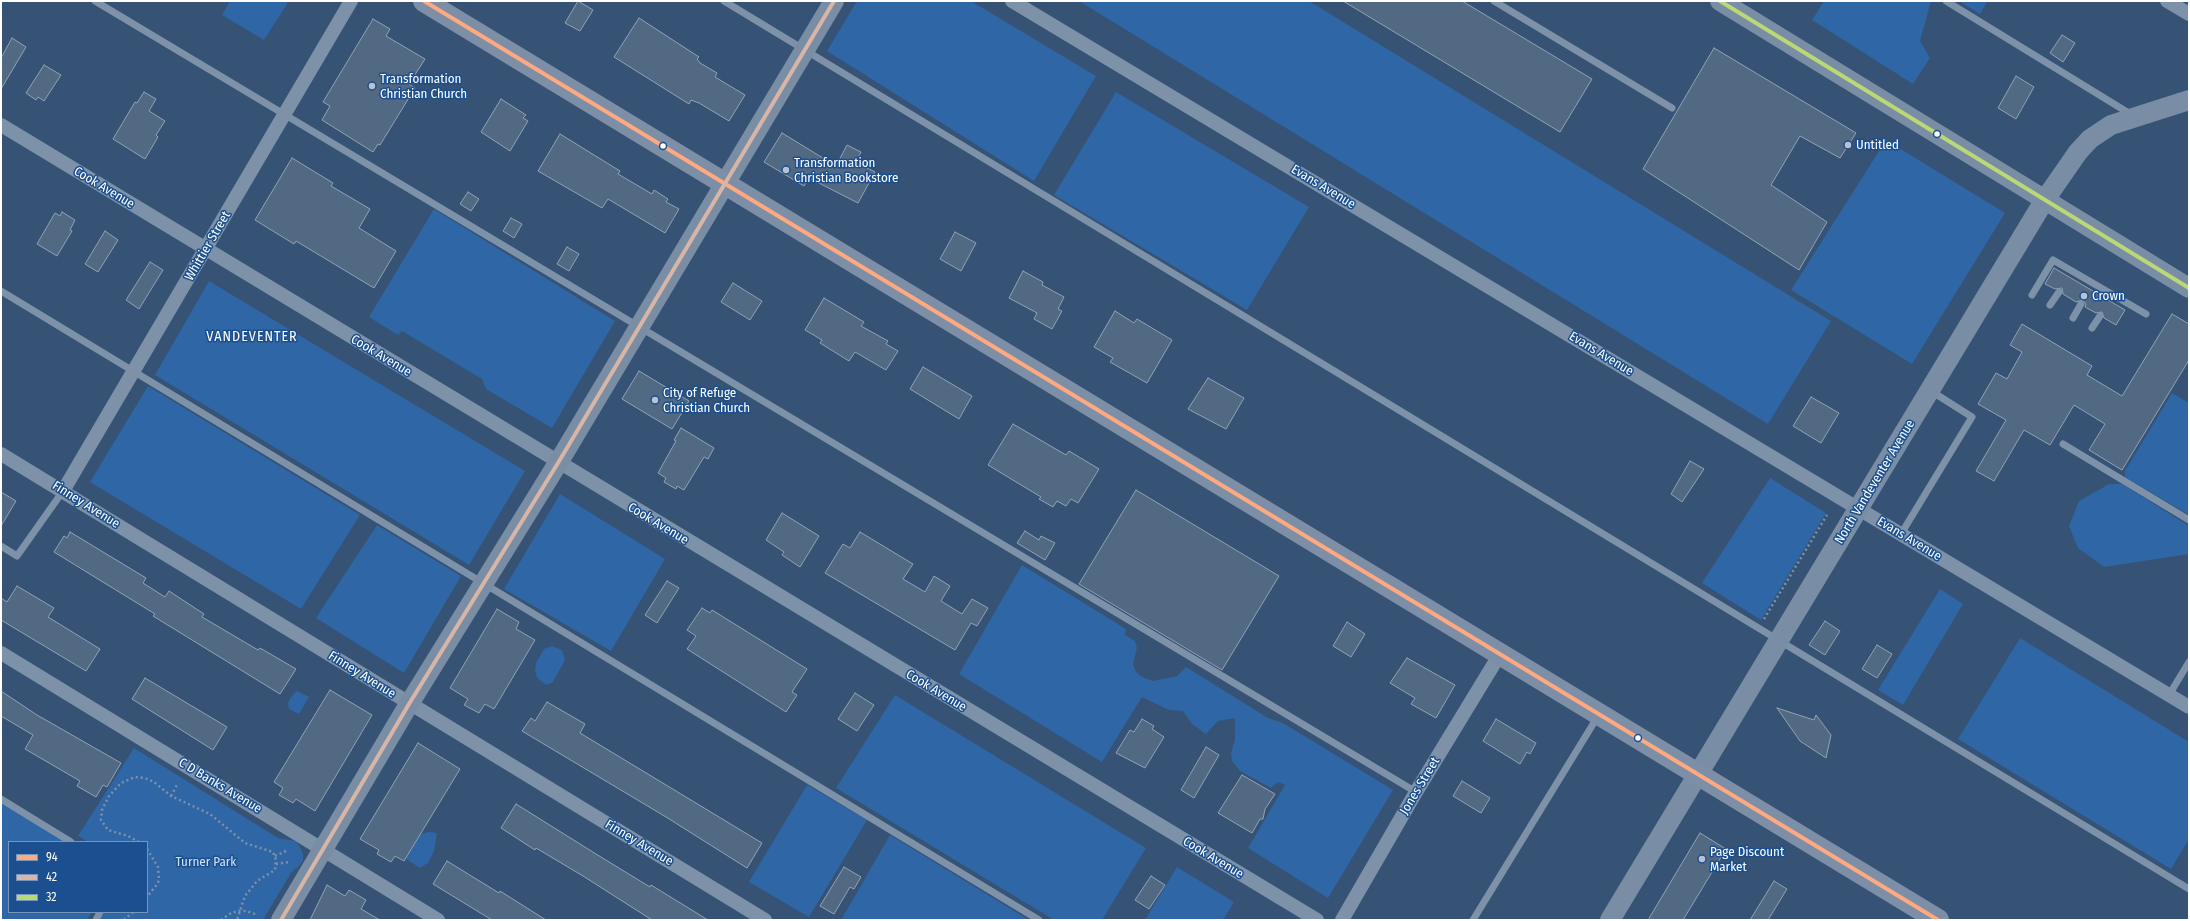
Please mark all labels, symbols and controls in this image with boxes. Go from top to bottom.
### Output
place label: Transformation Christian Church [380,71,467,102]
marker: Transformation Christian Church [367,81,377,91]
unlabelled marker [1932,129,1942,139]
place label: Untitled [1856,137,1899,153]
marker: Untitled [1843,140,1853,150]
unlabelled marker [658,141,668,151]
place label: Transformation Christian Bookstore [794,155,898,186]
street label: Evans Avenue [1288,162,1358,212]
street label: Cook Avenue [71,164,137,212]
marker: Transformation Christian Bookstore [781,165,791,175]
street label: Whittier Street [182,208,234,284]
place label: Crown [2092,288,2125,304]
marker: Crown [2079,291,2089,301]
district label: VANDEVENTER [206,329,298,345]
street label: Evans Avenue [1566,329,1636,379]
street label: Cook Avenue [348,332,414,380]
place label: City of Refuge Christian Church [663,385,750,416]
marker: City of Refuge Christian Church [650,395,660,405]
street label: North Vandeventer Avenue [1832,417,1918,547]
street label: Finney Avenue [49,478,123,532]
street label: Cook Avenue [625,500,691,548]
street label: Evans Avenue [1874,514,1944,564]
street label: Finney Avenue [325,648,399,702]
street label: Cook Avenue [903,667,969,715]
unlabelled marker [1633,733,1643,743]
street label: Jones Street [1397,754,1443,818]
street label: C D Banks Avenue [176,755,264,817]
street label: Finney Avenue [602,817,676,869]
street label: Cook Avenue [1180,834,1246,882]
legend [8,841,148,913]
place label: Page Discount Market [1710,844,1784,875]
text: 94 [46,850,58,864]
park label: Turner Park [176,854,236,870]
marker: Page Discount Market [1697,854,1707,864]
text: 42 [46,870,57,884]
text: 32 [46,890,57,904]

